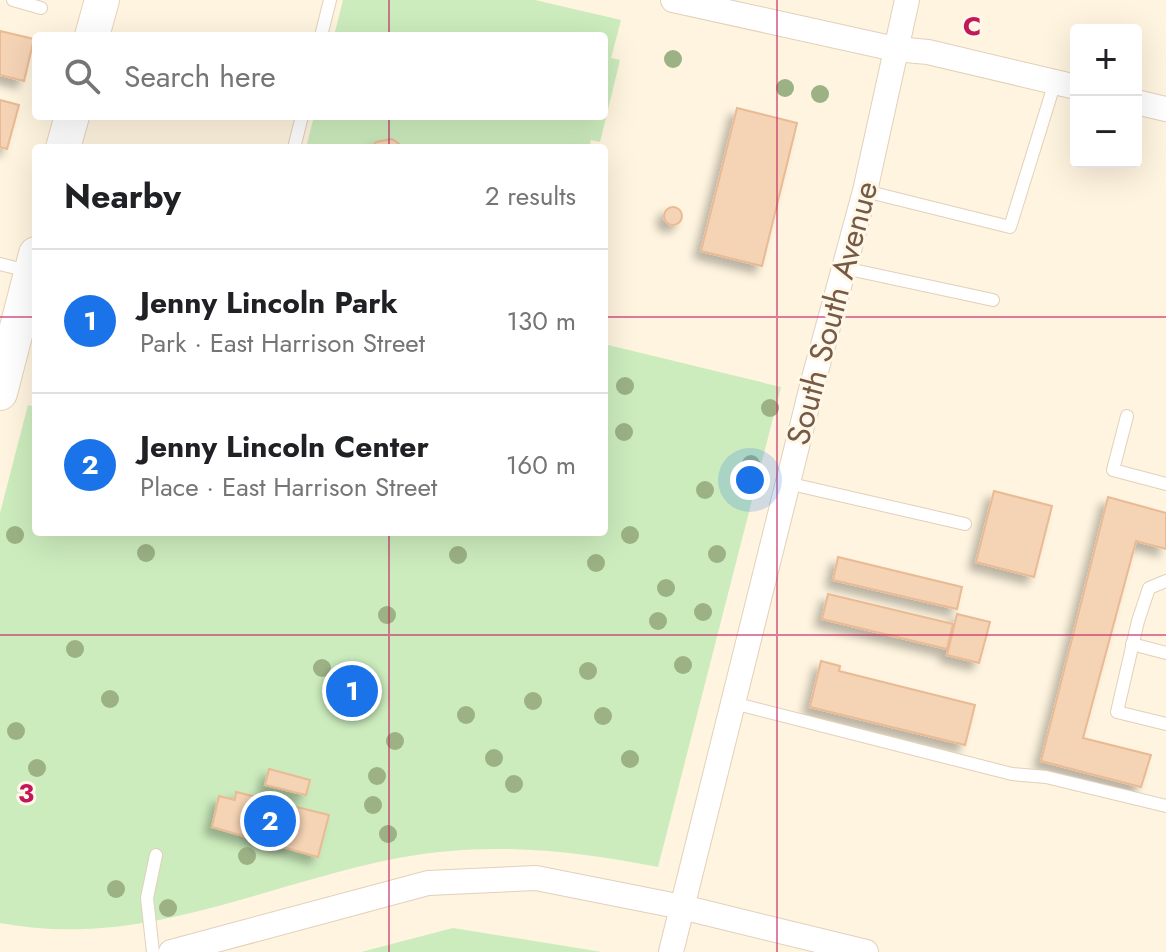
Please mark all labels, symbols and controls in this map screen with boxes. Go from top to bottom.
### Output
text: C [963,7,981,45]
map controls [1070,24,1142,168]
button: + [1070,24,1142,96]
search box [32,32,608,120]
icon: search [60,54,104,98]
text: Search here [124,55,276,98]
button: − [1070,96,1142,168]
text: Nearby [64,172,181,221]
street label: South South Avenue [775,176,889,450]
text: 2 results [485,177,576,215]
text: Jenny Lincoln Park [140,281,398,324]
text: 1 [83,302,97,340]
text: 130 m [506,302,576,340]
text: Park · East Harrison Street [140,324,425,362]
text: Jenny Lincoln Center [140,425,429,468]
text: 2 [81,446,99,484]
text: 160 m [506,446,576,484]
your location [730,460,770,500]
text: Place · East Harrison Street [140,468,437,506]
pin: 1 [326,661,378,721]
text: 3 [18,774,34,812]
pin: 2 [244,791,296,851]

